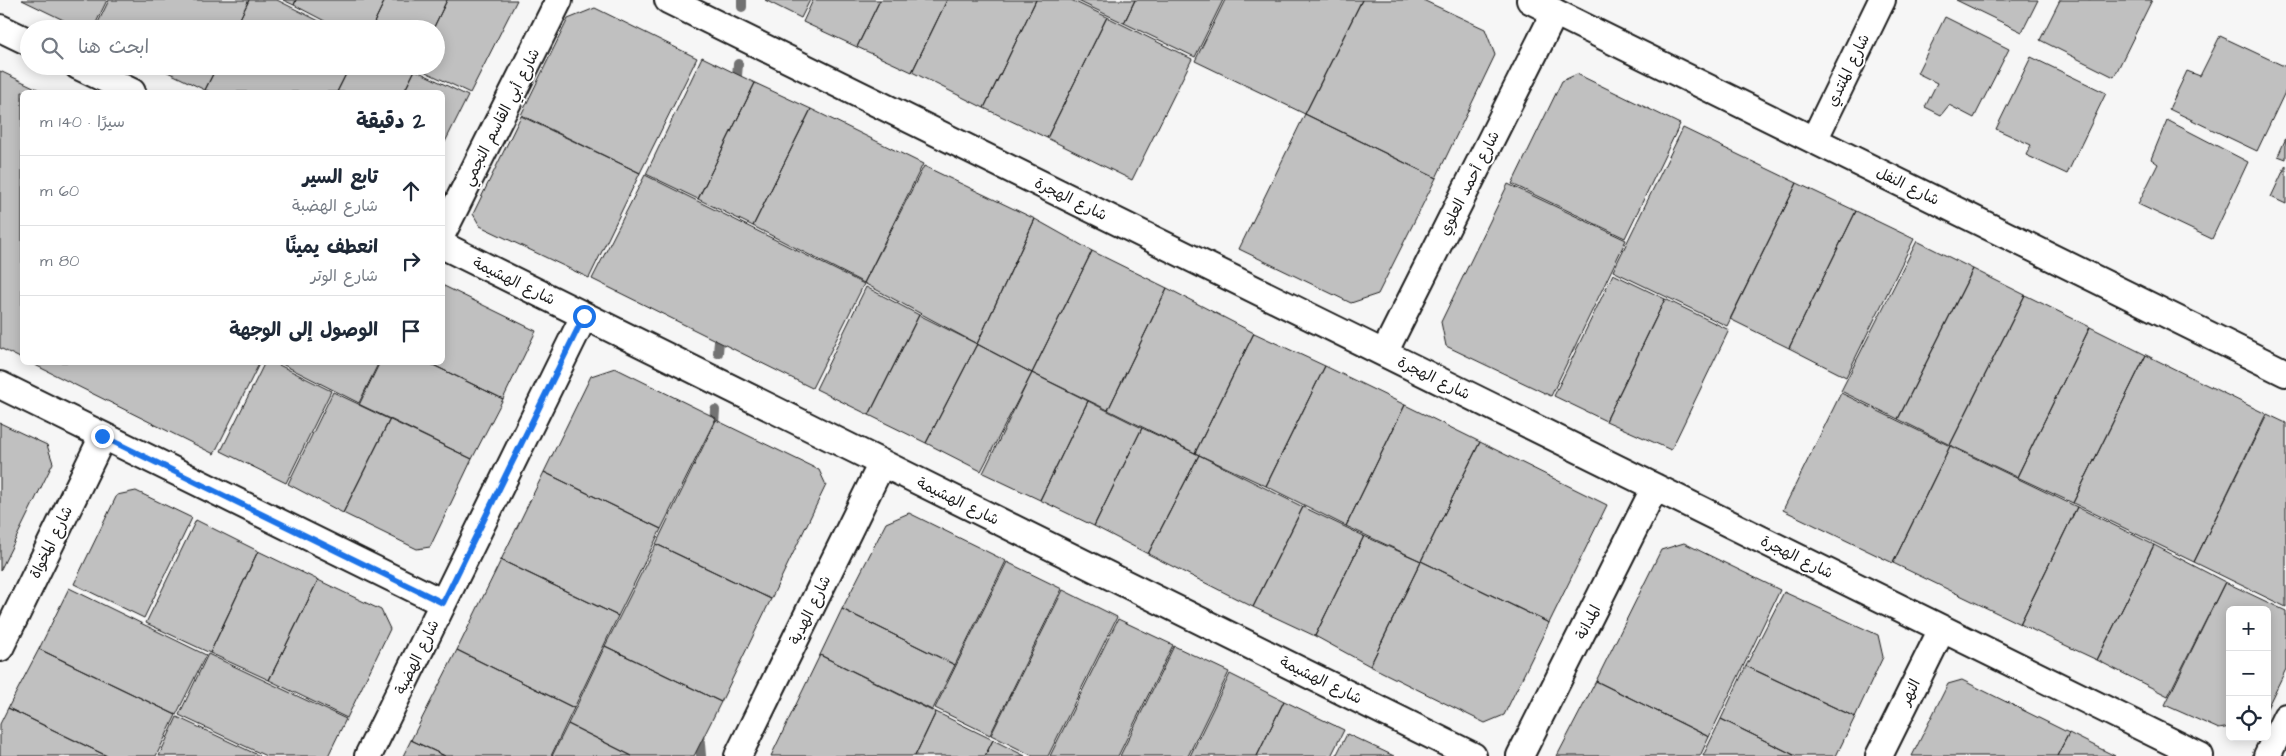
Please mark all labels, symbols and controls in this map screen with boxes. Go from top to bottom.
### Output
search box [20,20,445,75]
street label: شارع المنتدي [1822,30,1875,110]
icon: search [38,34,66,62]
text: ابحث هنا [78,34,149,61]
street label: شارع أبي القاسم النجمي [458,45,547,190]
text: 2 دقيقة [356,107,425,136]
text: سيرًا · 140 m [40,111,125,133]
street label: شارع أحمد العلوي [1434,127,1505,239]
street label: شارع النفل [1873,162,1943,211]
text: تابع السير [303,164,378,191]
street label: شارع الهجرة [1031,173,1111,226]
icon: ahead [397,177,425,205]
text: 60 m [40,180,79,202]
text: شارع الهضبة [292,195,378,217]
text: انعطف يمينًا [286,234,378,261]
icon: right [397,247,425,275]
text: 80 m [40,250,79,272]
street label: شارع الهشيمة [469,252,558,310]
text: شارع الوتر [311,265,378,287]
route start [573,305,596,328]
text: الوصول إلى الوجهة [229,317,378,344]
icon: arrive [397,317,425,345]
street label: شارع الهجرة [1394,352,1474,405]
route end [91,425,114,448]
street label: شارع الهشيمة [913,472,1002,530]
street label: شارع المخواة [25,502,78,582]
street label: شارع الهجرة [1757,531,1837,584]
street label: شارع الهدية [785,572,836,648]
street label: المدانة [1571,601,1606,643]
map controls [2226,606,2271,741]
button: + [2226,606,2271,651]
street label: شارع الهضبة [390,616,445,698]
street label: شارع الهشيمة [1276,651,1365,709]
button: − [2226,651,2271,696]
street label: النهر [1894,676,1926,711]
button: locate [2226,696,2271,741]

